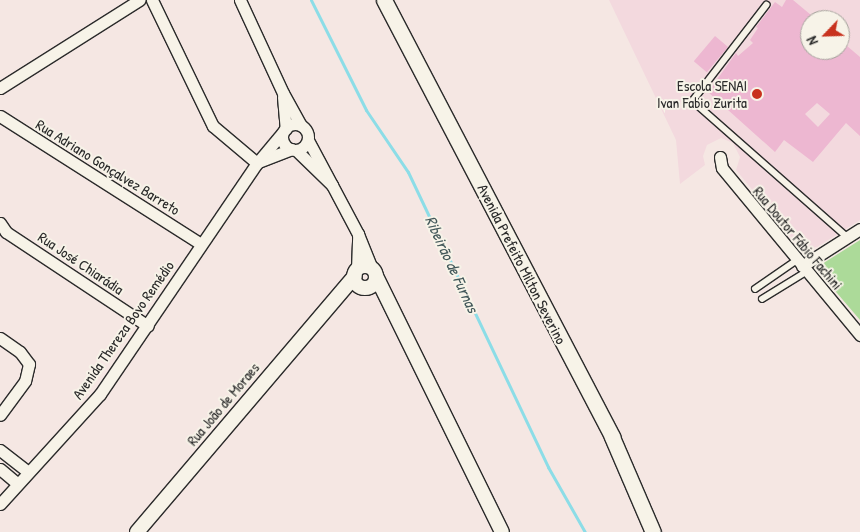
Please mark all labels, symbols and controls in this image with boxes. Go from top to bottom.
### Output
north arrow [800,10,850,60]
text: N [802,34,822,48]
place label: Escola SENAI Ivan Fabio Zurita [657,76,747,111]
marker: Escola SENAI Ivan Fabio Zurita [751,88,763,100]
street label: Rua Adriano Gonçalvez Barreto [33,115,183,219]
street label: Avenida Prefeito Milton Severino [474,181,570,347]
street label: Rua Doutor Fábio Fachini [750,183,846,293]
water label: Ribeirão de Furnas [421,213,483,315]
street label: Rua José Chiarádia [35,228,127,298]
street label: Avenida Thereza Bovo Remédio [68,257,178,403]
street label: Rua João de Moraes [183,359,263,449]

